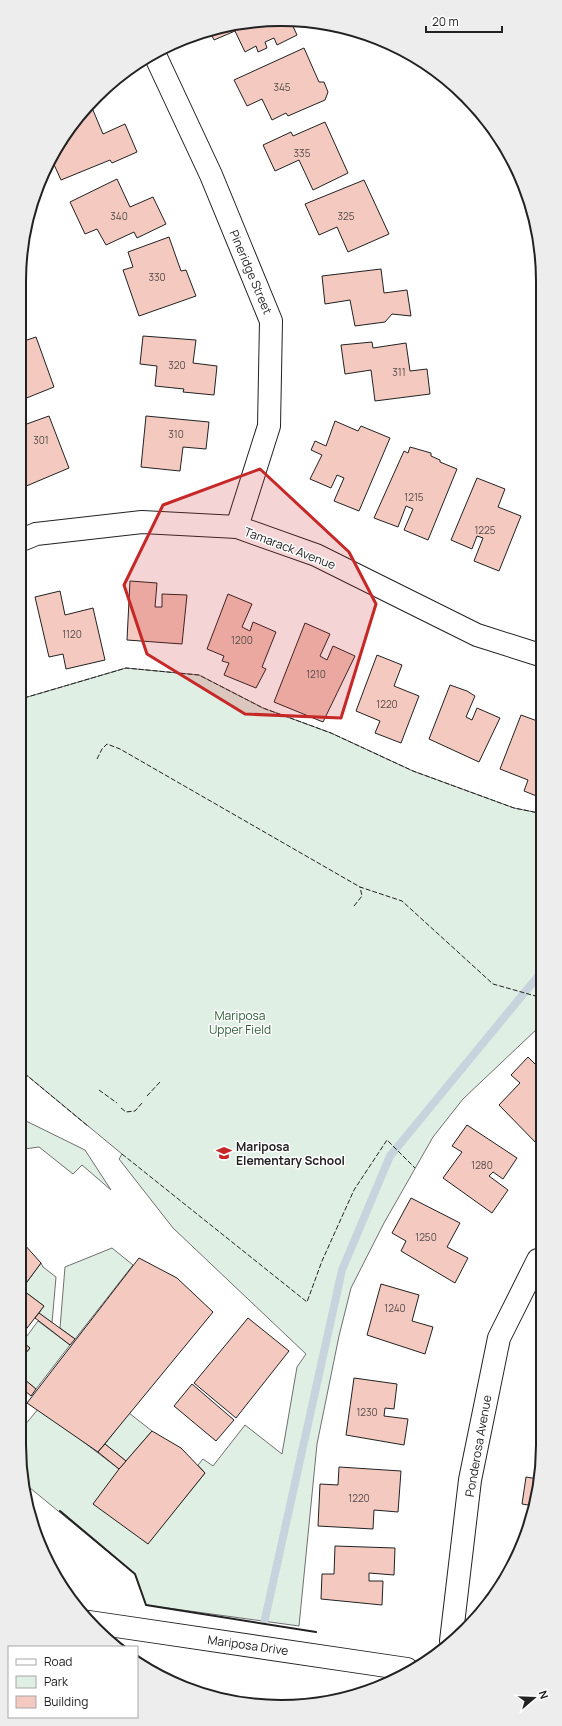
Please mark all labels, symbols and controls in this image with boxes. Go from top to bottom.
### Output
scale bar [426,8,502,34]
text: 20 m [432,13,459,30]
house number: 345 [273,80,291,94]
house number: 335 [294,146,311,160]
house number: 340 [110,209,128,223]
house number: 325 [337,209,355,223]
street label: Pineridge Street [226,227,277,317]
house number: 330 [148,270,166,284]
house number: 320 [168,358,186,372]
house number: 311 [392,365,406,379]
house number: 310 [168,427,184,441]
house number: 301 [33,433,49,447]
house number: 1215 [404,490,424,504]
street label: Tamarack Avenue [242,523,338,573]
house number: 1225 [474,523,496,537]
house number: 1120 [62,627,82,641]
house number: 1200 [231,633,253,647]
house number: 1210 [306,667,326,681]
house number: 1220 [376,697,398,711]
park label: Mariposa Upper Field [209,1007,271,1038]
place label: Mariposa Elementary School [236,1138,345,1169]
school or university icon: Mariposa Elementary School [215,1144,233,1162]
house number: 1280 [471,1158,493,1172]
house number: 1250 [415,1230,437,1244]
house number: 1240 [384,1301,406,1315]
street label: Ponderosa Avenue [461,1394,495,1498]
house number: 1230 [356,1405,378,1419]
house number: 1220 [348,1491,370,1505]
street label: Mariposa Drive [206,1631,290,1659]
legend [8,1646,138,1718]
text: Road [44,1653,72,1670]
text: Park [44,1673,69,1690]
north arrow [514,1678,554,1718]
text: N [536,1688,552,1701]
text: Building [44,1693,88,1710]

